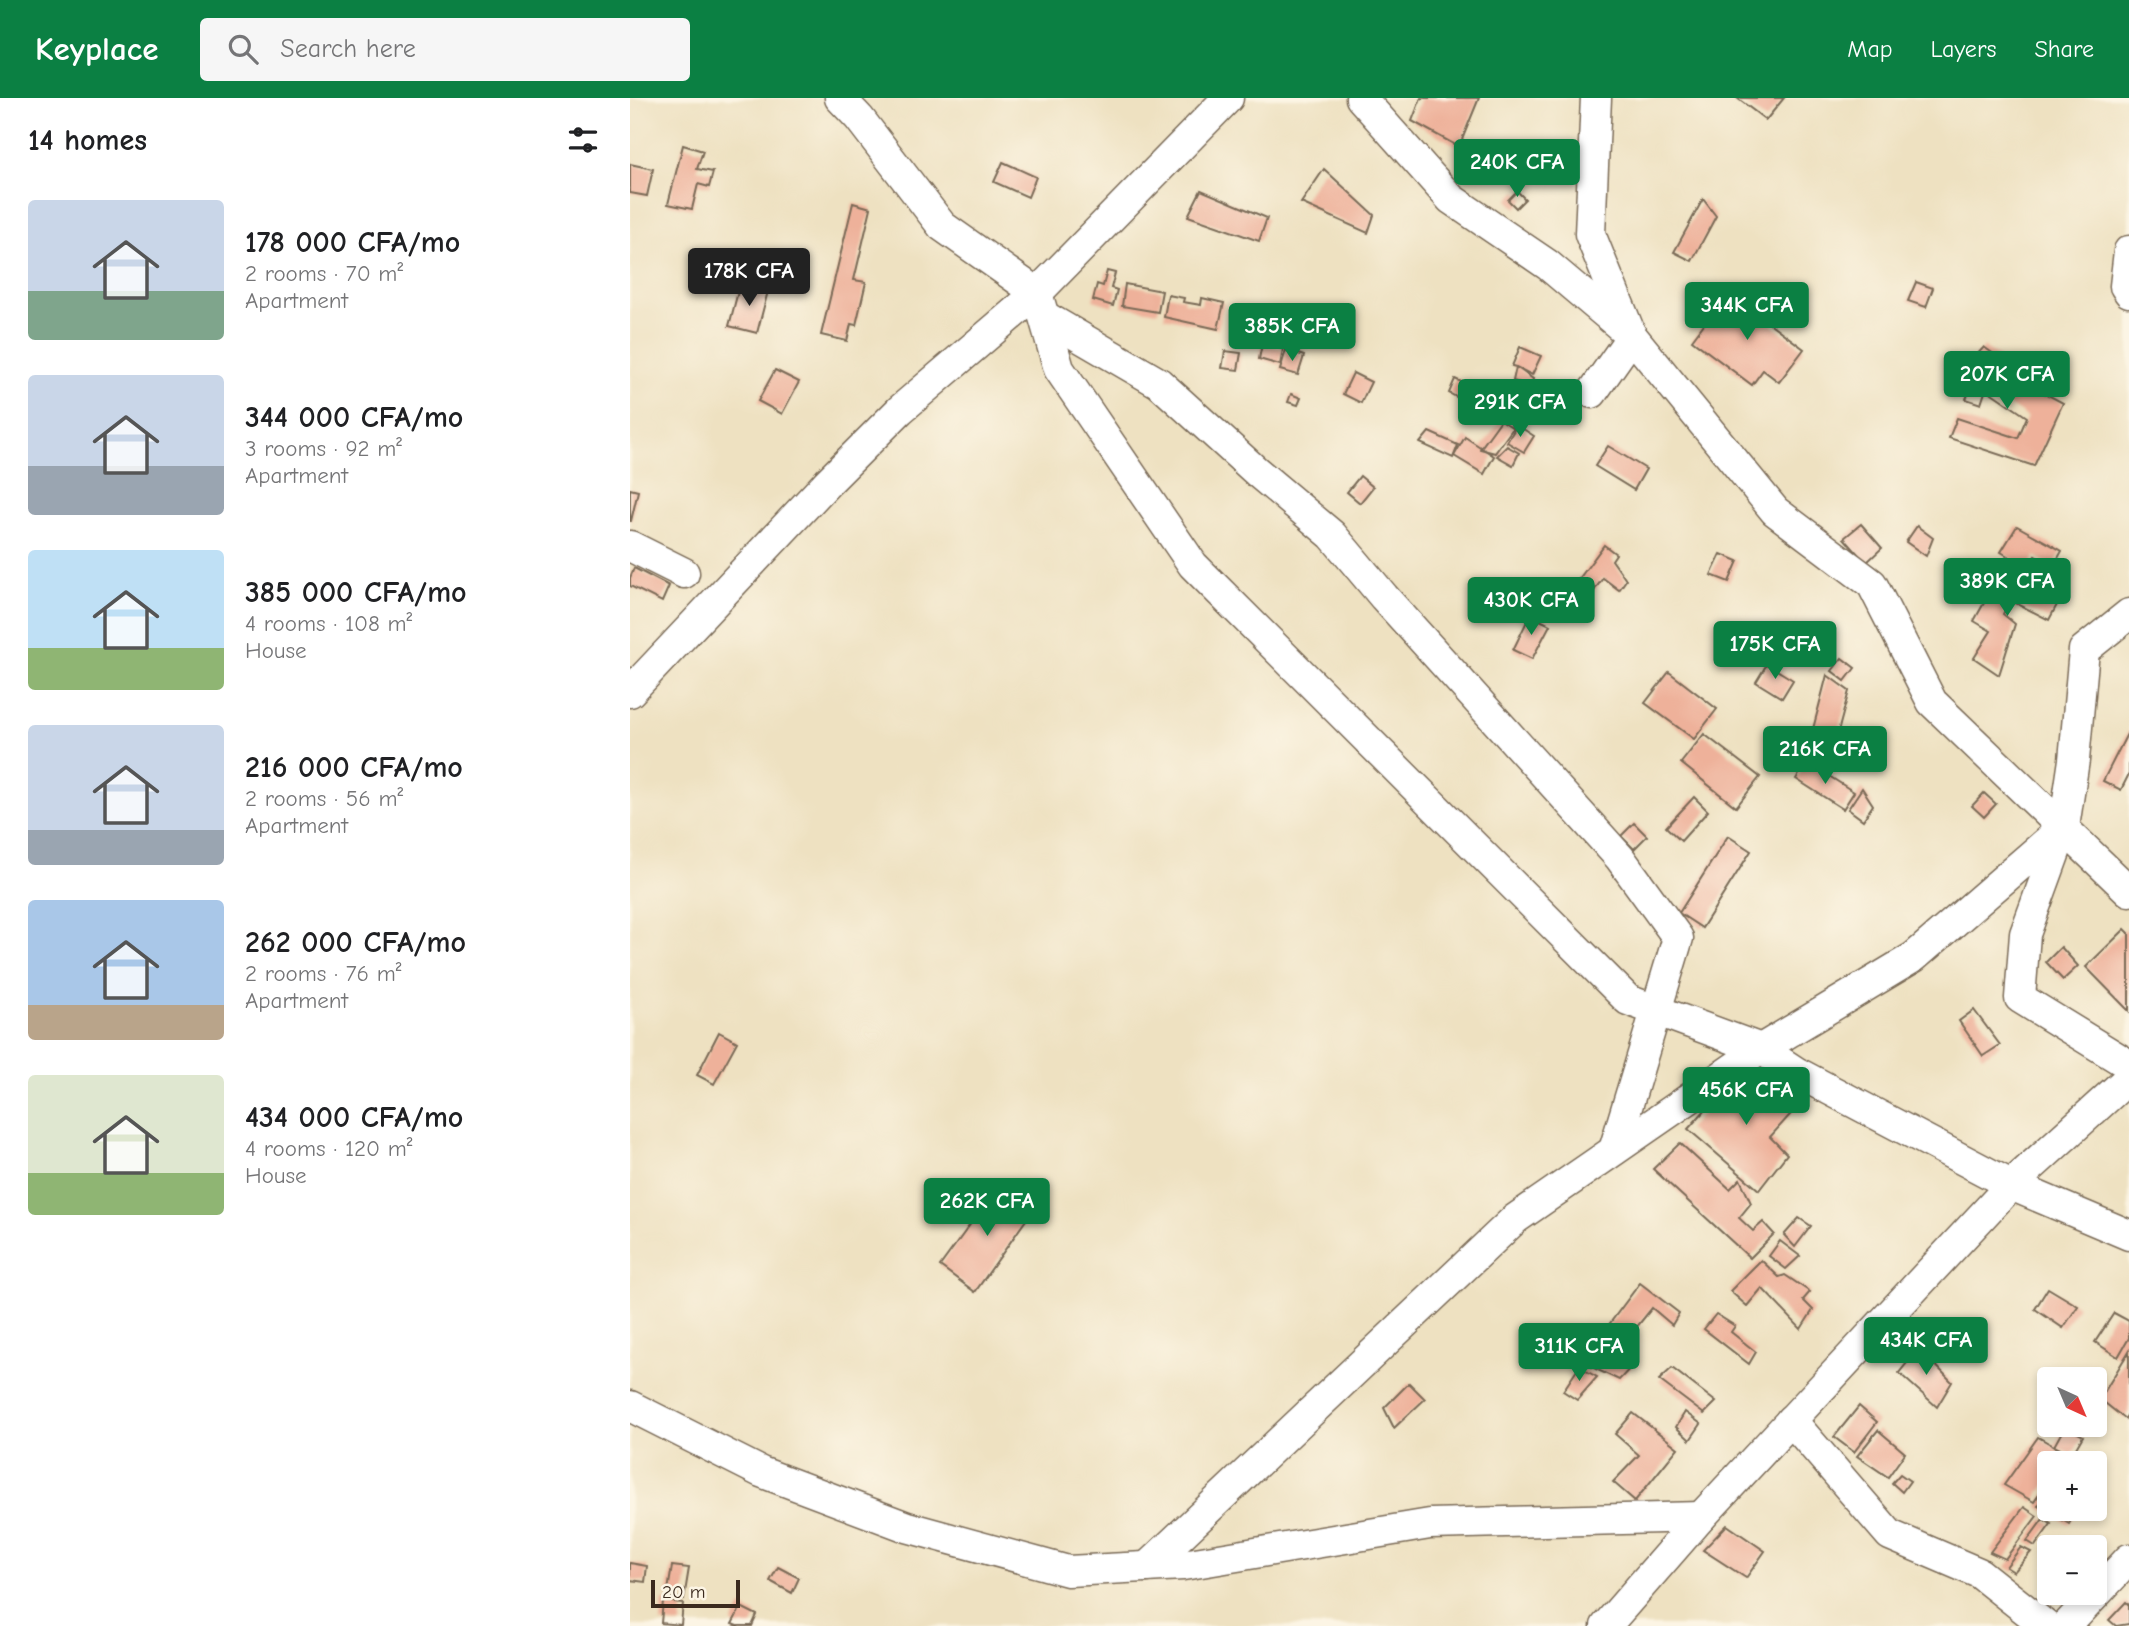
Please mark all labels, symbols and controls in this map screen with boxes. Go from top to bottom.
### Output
search box [200,18,690,81]
text: Keyplace [35,30,158,68]
icon: search [224,30,262,68]
text: Search here [280,34,416,64]
text: Map [1847,35,1893,63]
text: Layers [1931,35,1996,63]
text: Share [2034,35,2094,63]
icon: filters [564,121,602,159]
text: 14 homes [28,123,147,158]
pin: 240K CFA [1445,140,1589,199]
text: 240K CFA [1470,148,1564,175]
text: 178 000 CFA/mo [245,225,460,260]
icon: home [84,228,168,312]
pin: 178K CFA [677,248,821,308]
text: 178K CFA [704,257,794,284]
text: 2 rooms · 70 m² [245,260,403,287]
pin: 344K CFA [1675,282,1819,342]
text: Apartment [245,287,348,314]
text: 344K CFA [1701,291,1793,318]
pin: 385K CFA [1220,303,1364,363]
text: 385K CFA [1245,312,1339,339]
pin: 207K CFA [1935,352,2079,411]
text: 207K CFA [1960,360,2054,387]
pin: 291K CFA [1448,380,1592,439]
text: 291K CFA [1474,388,1566,415]
text: 344 000 CFA/mo [245,400,463,435]
icon: home [84,403,168,487]
text: 3 rooms · 92 m² [245,435,402,462]
text: Apartment [245,462,348,489]
pin: 389K CFA [1935,559,2079,618]
text: 389K CFA [1960,567,2054,594]
text: 385 000 CFA/mo [245,575,467,610]
icon: home [84,578,168,662]
pin: 430K CFA [1459,578,1603,637]
text: 430K CFA [1484,586,1578,613]
text: 4 rooms · 108 m² [245,610,412,637]
pin: 175K CFA [1703,622,1847,681]
text: 175K CFA [1729,630,1821,657]
text: House [245,637,307,664]
pin: 216K CFA [1753,726,1897,786]
text: 216K CFA [1779,735,1871,762]
text: 216 000 CFA/mo [245,750,463,785]
icon: home [84,753,168,837]
text: 2 rooms · 56 m² [245,785,403,812]
text: Apartment [245,812,348,839]
text: 262 000 CFA/mo [245,925,466,960]
icon: home [84,928,168,1012]
text: 2 rooms · 76 m² [245,960,401,987]
text: Apartment [245,987,348,1014]
pin: 456K CFA [1674,1068,1818,1127]
text: 456K CFA [1699,1076,1793,1103]
text: 434 000 CFA/mo [245,1100,463,1135]
icon: home [84,1103,168,1187]
text: 4 rooms · 120 m² [245,1135,412,1162]
text: House [245,1162,307,1189]
pin: 262K CFA [915,1178,1059,1238]
text: 262K CFA [940,1187,1034,1214]
pin: 434K CFA [1854,1318,1998,1377]
pin: 311K CFA [1507,1324,1651,1383]
text: 434K CFA [1880,1326,1972,1353]
text: 311K CFA [1535,1332,1623,1359]
north arrow [2037,1367,2107,1437]
map controls [2037,1367,2107,1605]
button: + [2037,1451,2107,1521]
button: − [2037,1535,2107,1605]
scale bar [651,1577,740,1609]
text: 20 m [662,1581,706,1603]

